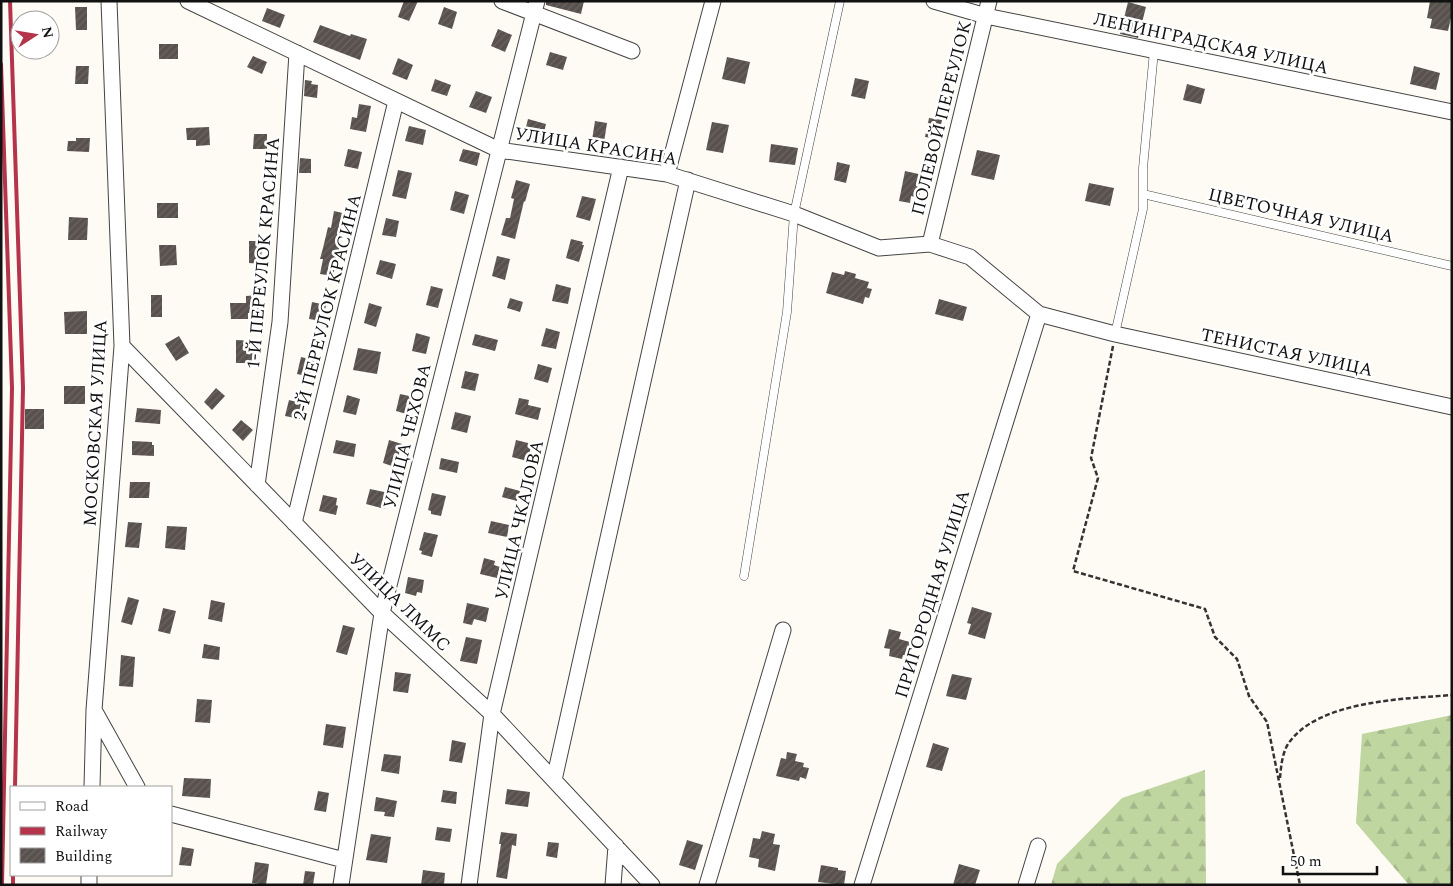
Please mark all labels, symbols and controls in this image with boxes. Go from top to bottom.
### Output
street label: ЛЕНИНГРАДСКАЯ УЛИЦА [1091,5,1331,82]
north arrow [10,10,60,60]
street label: ПОЛЕВОЙ ПЕРЕУЛОК [904,18,979,218]
text: N [36,25,59,40]
street label: УЛИЦА КРАСИНА [513,120,679,173]
street label: 1-Й ПЕРЕУЛОК КРАСИНА [240,136,287,370]
street label: ЦВЕТОЧНАЯ УЛИЦА [1205,181,1396,250]
street label: 2-Й ПЕРЕУЛОК КРАСИНА [286,191,369,423]
street label: МОСКОВСКАЯ УЛИЦА [77,319,114,527]
street label: ТЕНИСТАЯ УЛИЦА [1198,321,1376,384]
street label: УЛИЦА ЧЕХОВА [376,361,439,512]
street label: УЛИЦА ЧКАЛОВА [488,437,551,603]
street label: ПРИГОРОДНАЯ УЛИЦА [888,487,977,702]
street label: УЛИЦА ЛММС [343,547,457,658]
legend [10,786,172,876]
text: Road [55,795,89,818]
text: Railway [55,820,108,843]
scale bar [1283,844,1377,876]
text: Building [55,845,112,868]
text: 50 m [1290,850,1322,873]

